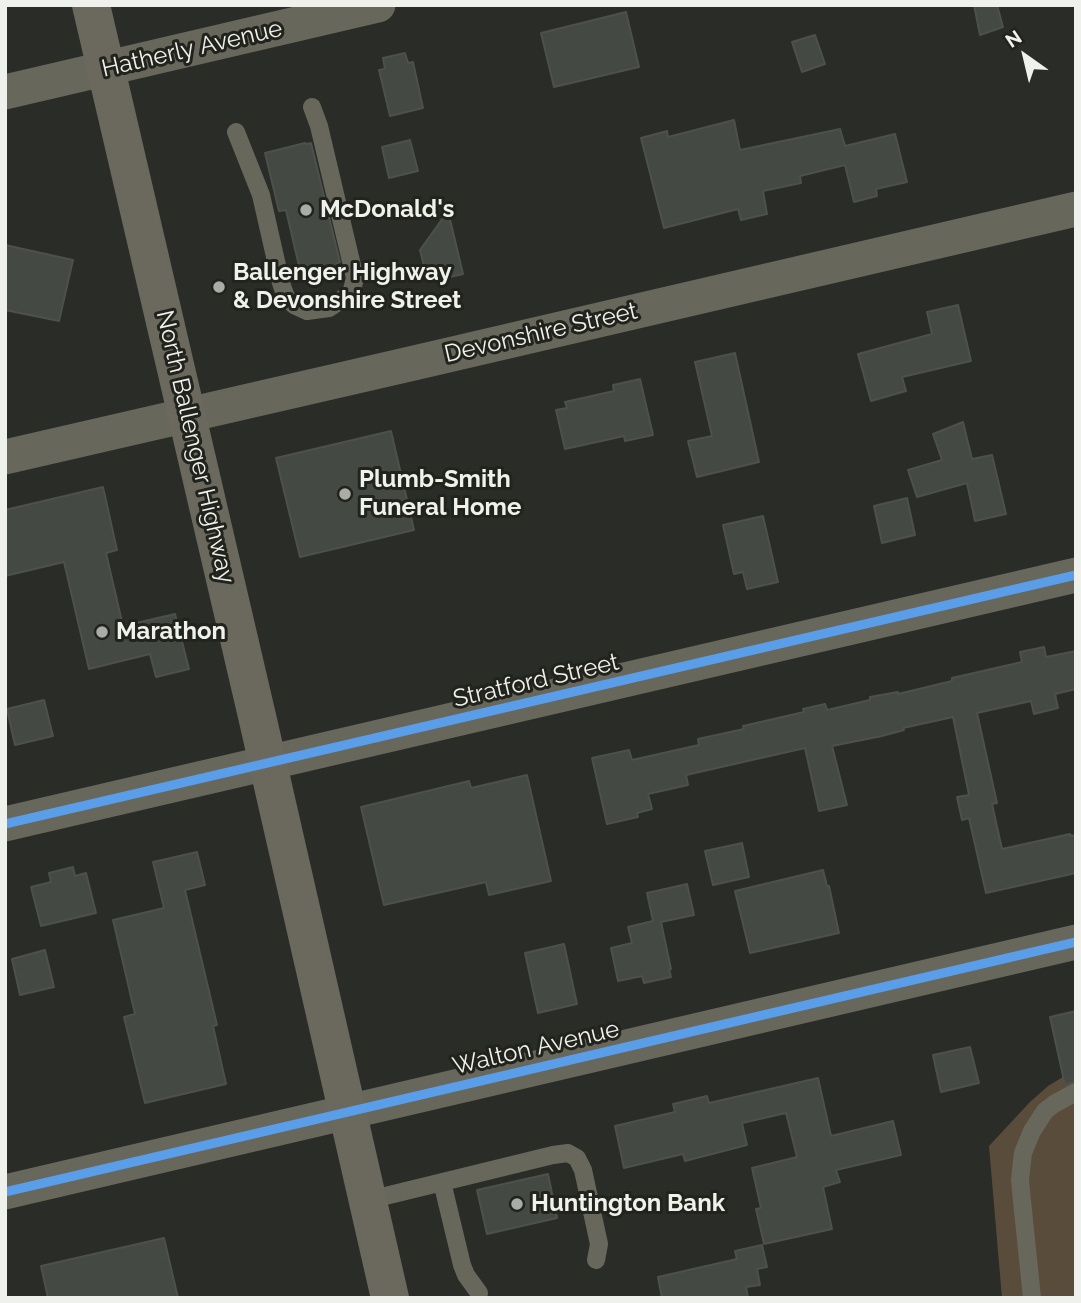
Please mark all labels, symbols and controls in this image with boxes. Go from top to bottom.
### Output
street label: Hatherly Avenue [99,14,285,84]
north arrow [990,21,1060,91]
text: N [1001,25,1025,52]
place label: McDonald's [320,196,454,224]
marker: McDonald's [298,202,314,218]
place label: Ballenger Highway & Devonshire Street [233,259,461,315]
marker: Ballenger Highway & Devonshire Street [211,279,227,295]
street label: Devonshire Street [442,297,640,369]
street label: North Ballenger Highway [150,308,240,586]
place label: Plumb-Smith Funeral Home [359,466,521,522]
marker: Plumb-Smith Funeral Home [337,486,353,502]
place label: Marathon [116,618,226,646]
marker: Marathon [94,624,110,640]
street label: Stratford Street [450,648,622,714]
street label: Walton Avenue [450,1015,622,1081]
place label: Huntington Bank [531,1190,725,1218]
marker: Huntington Bank [509,1196,525,1212]

